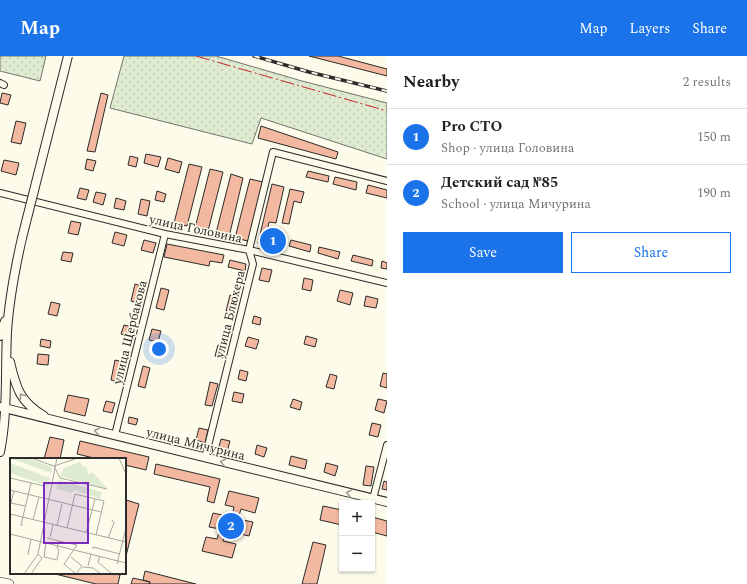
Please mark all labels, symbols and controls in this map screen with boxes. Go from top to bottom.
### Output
text: Map [20,14,60,43]
text: Map [579,18,608,39]
text: Layers [630,18,670,39]
text: Share [692,18,727,39]
text: Nearby [403,69,459,95]
text: 2 results [683,72,731,92]
text: Pro СТО [441,115,502,138]
text: 1 [412,127,420,147]
text: 150 m [697,127,731,147]
text: Shop · улица Головина [441,138,574,158]
text: Детский сад №85 [441,171,558,194]
text: 2 [412,183,420,203]
text: 190 m [697,183,731,203]
text: School · улица Мичурина [441,194,591,214]
street label: улица Головина [146,209,245,249]
pin: 1 [260,226,286,256]
button: Save [403,232,563,273]
button: Share [571,232,731,273]
street label: улица Блюхера [209,268,251,361]
street label: улица Щербакова [107,278,153,387]
your location [149,339,169,359]
one-way arrow [19,393,27,400]
street label: улица Мичурина [143,422,248,466]
one-way arrow [94,427,100,435]
inset map [10,458,126,574]
one-way arrow [220,459,226,467]
one-way arrow [346,490,352,498]
map controls [339,500,375,572]
button: + [339,500,375,536]
pin: 2 [218,511,244,541]
button: − [339,536,375,572]

